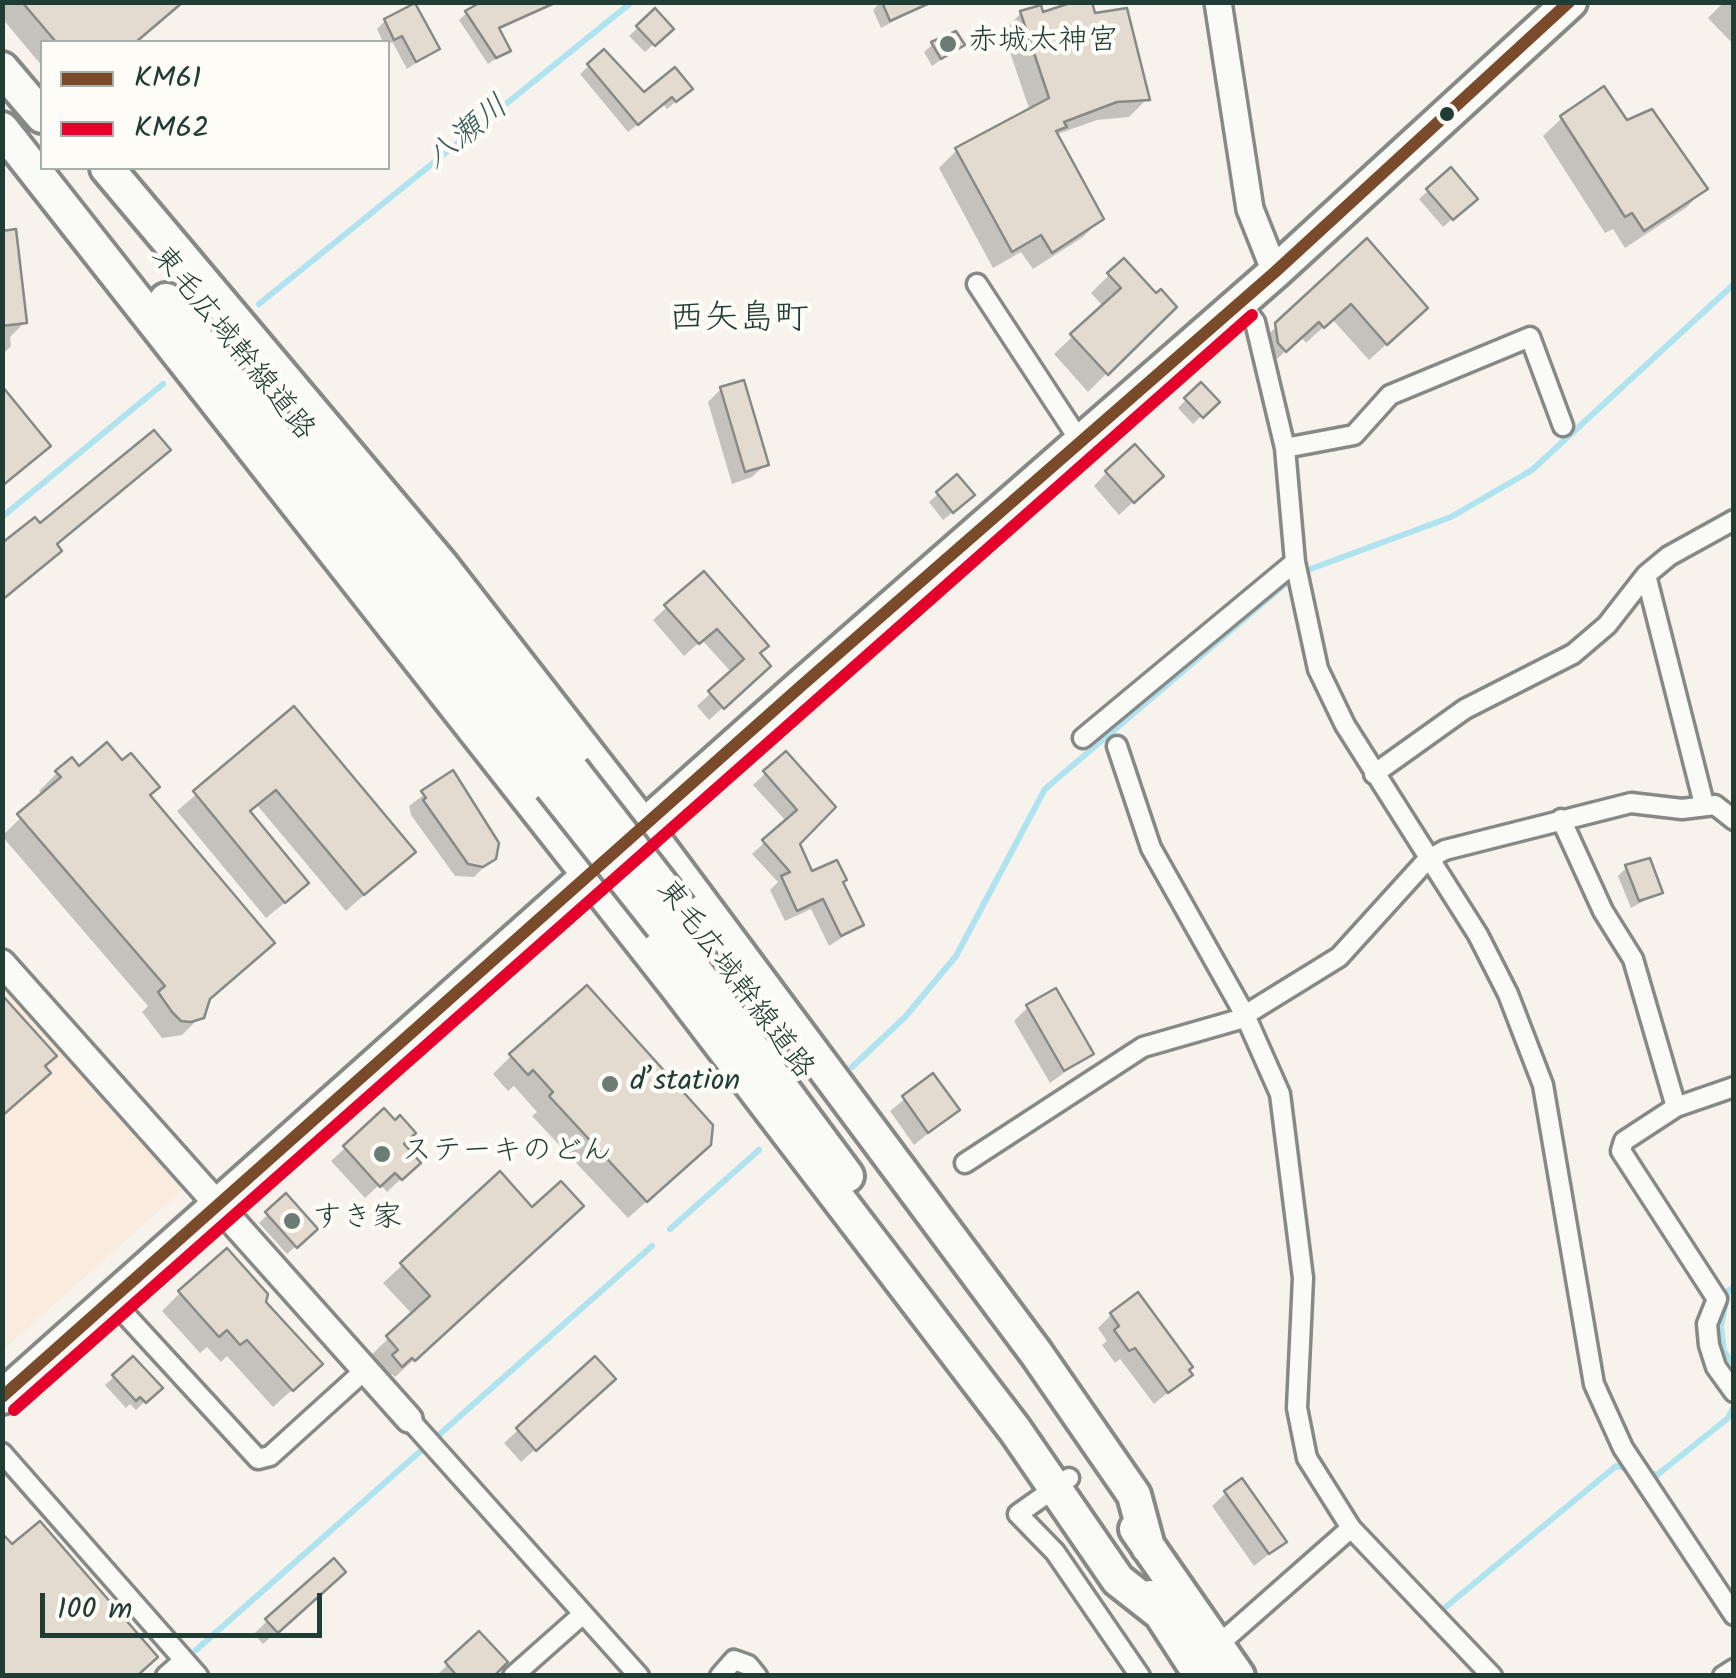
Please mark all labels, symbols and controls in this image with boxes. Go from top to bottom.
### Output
place label: 赤城太神宮 [968,26,1118,62]
marker: 赤城太神宮 [937,33,959,55]
legend [40,40,390,170]
text: KM61 [134,55,202,103]
water label: 八瀬川 [420,90,518,180]
unlabelled marker [1437,104,1457,124]
text: KM62 [134,105,210,153]
street label: 東毛広域幹線道路 [141,240,321,450]
district label: 西矢島町 [669,301,809,343]
street label: 東毛広域幹線道路 [646,874,820,1088]
place label: d’station [630,1066,740,1102]
marker: d’station [599,1073,621,1095]
place label: ステーキのどん [402,1136,612,1172]
marker: ステーキのどん [371,1143,393,1165]
place label: すき家 [312,1203,402,1239]
marker: すき家 [281,1210,303,1232]
scale bar [45,1573,328,1635]
text: 100 m [57,1586,132,1634]

